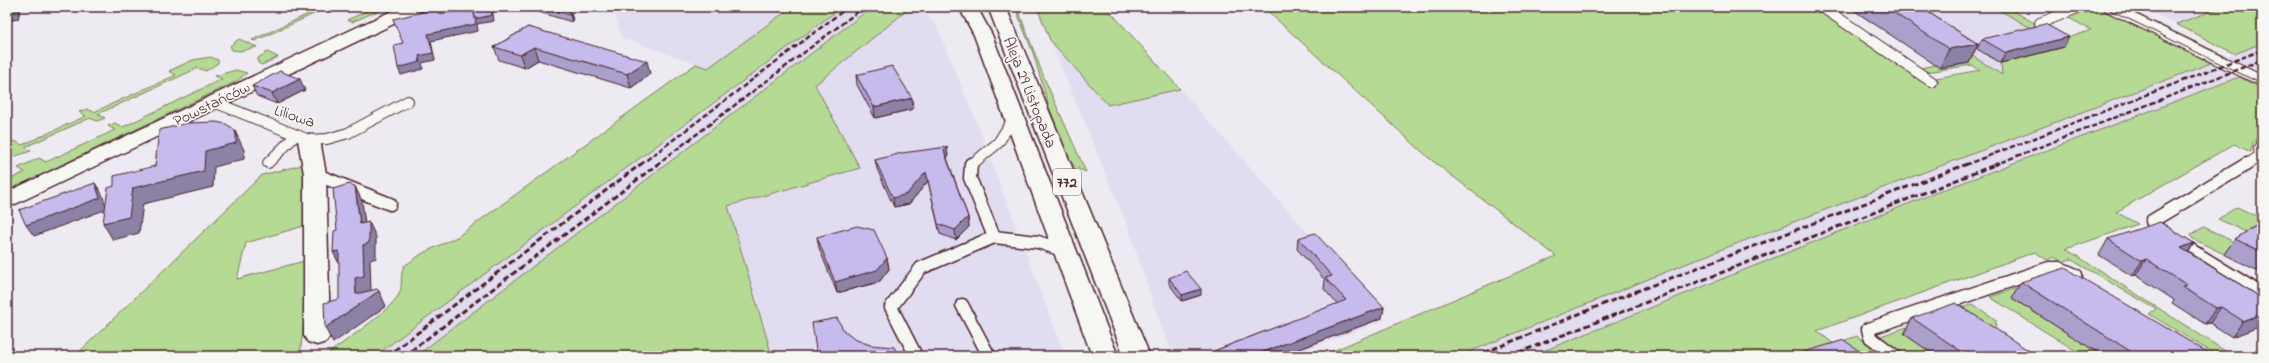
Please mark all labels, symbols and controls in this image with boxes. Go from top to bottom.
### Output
street label: Aleja 29 Listopada [996,34,1062,152]
street label: Powstańców [169,76,254,134]
street label: Liliowa [271,99,318,135]
road number: 772 [1053,169,1081,195]

